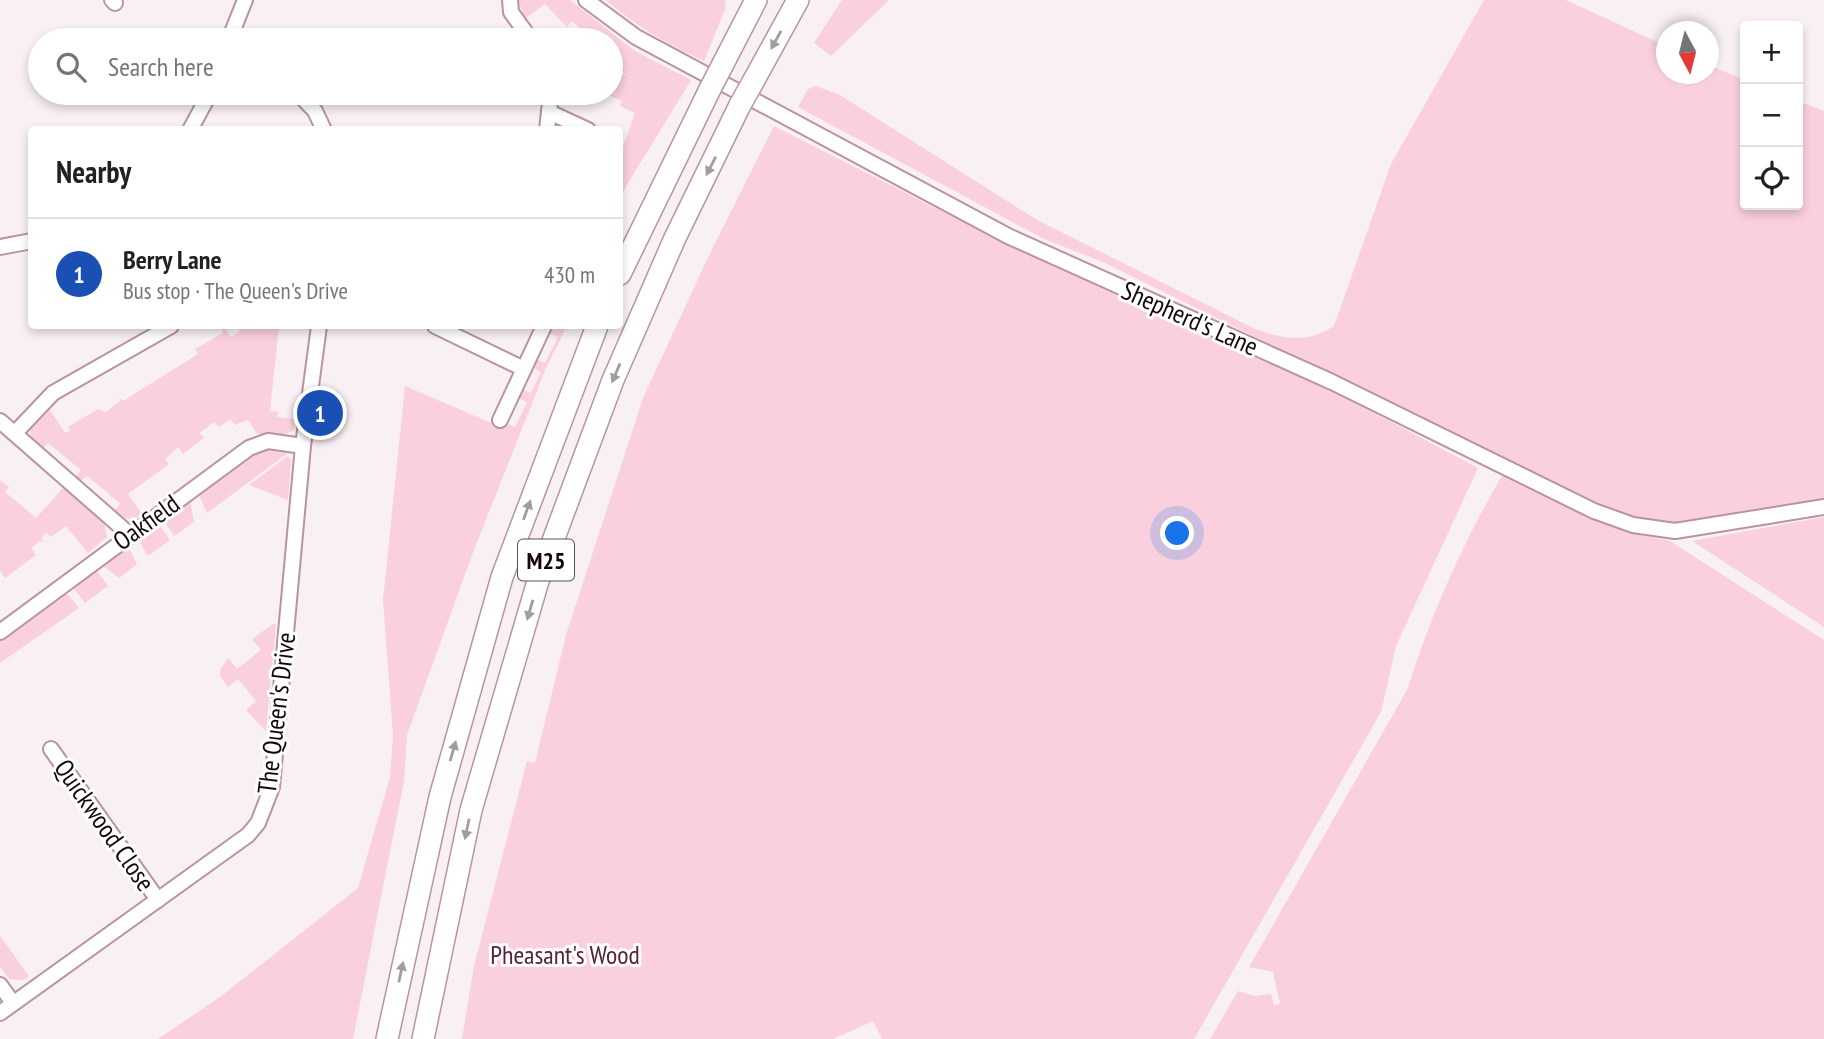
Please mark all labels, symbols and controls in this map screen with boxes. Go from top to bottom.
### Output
north arrow [1656,21,1719,84]
map controls [1740,21,1803,210]
button: + [1740,21,1803,84]
search box [28,28,623,105]
one-way arrow [770,30,782,50]
icon: search [52,48,90,86]
text: Search here [108,50,214,83]
button: − [1740,84,1803,147]
button: locate [1740,147,1803,210]
text: Nearby [56,152,131,191]
one-way arrow [705,156,717,177]
text: Berry Lane [123,243,222,276]
text: 1 [74,260,85,289]
text: 430 m [544,260,595,289]
street label: Shepherd's Lane [1117,273,1263,363]
text: Bus stop · The Queen's Drive [123,276,348,305]
one-way arrow [610,363,622,383]
pin: 1 [297,387,343,439]
street label: Oakfield [106,487,186,557]
one-way arrow [522,500,533,521]
your location [1160,516,1194,550]
road number: M25 [518,540,574,580]
one-way arrow [524,600,534,621]
street label: The Queen's Drive [250,630,302,796]
one-way arrow [448,740,458,761]
street label: Quickwood Close [47,753,163,897]
one-way arrow [462,818,473,840]
park label: Pheasant's Wood [490,938,640,971]
one-way arrow [396,961,407,983]

